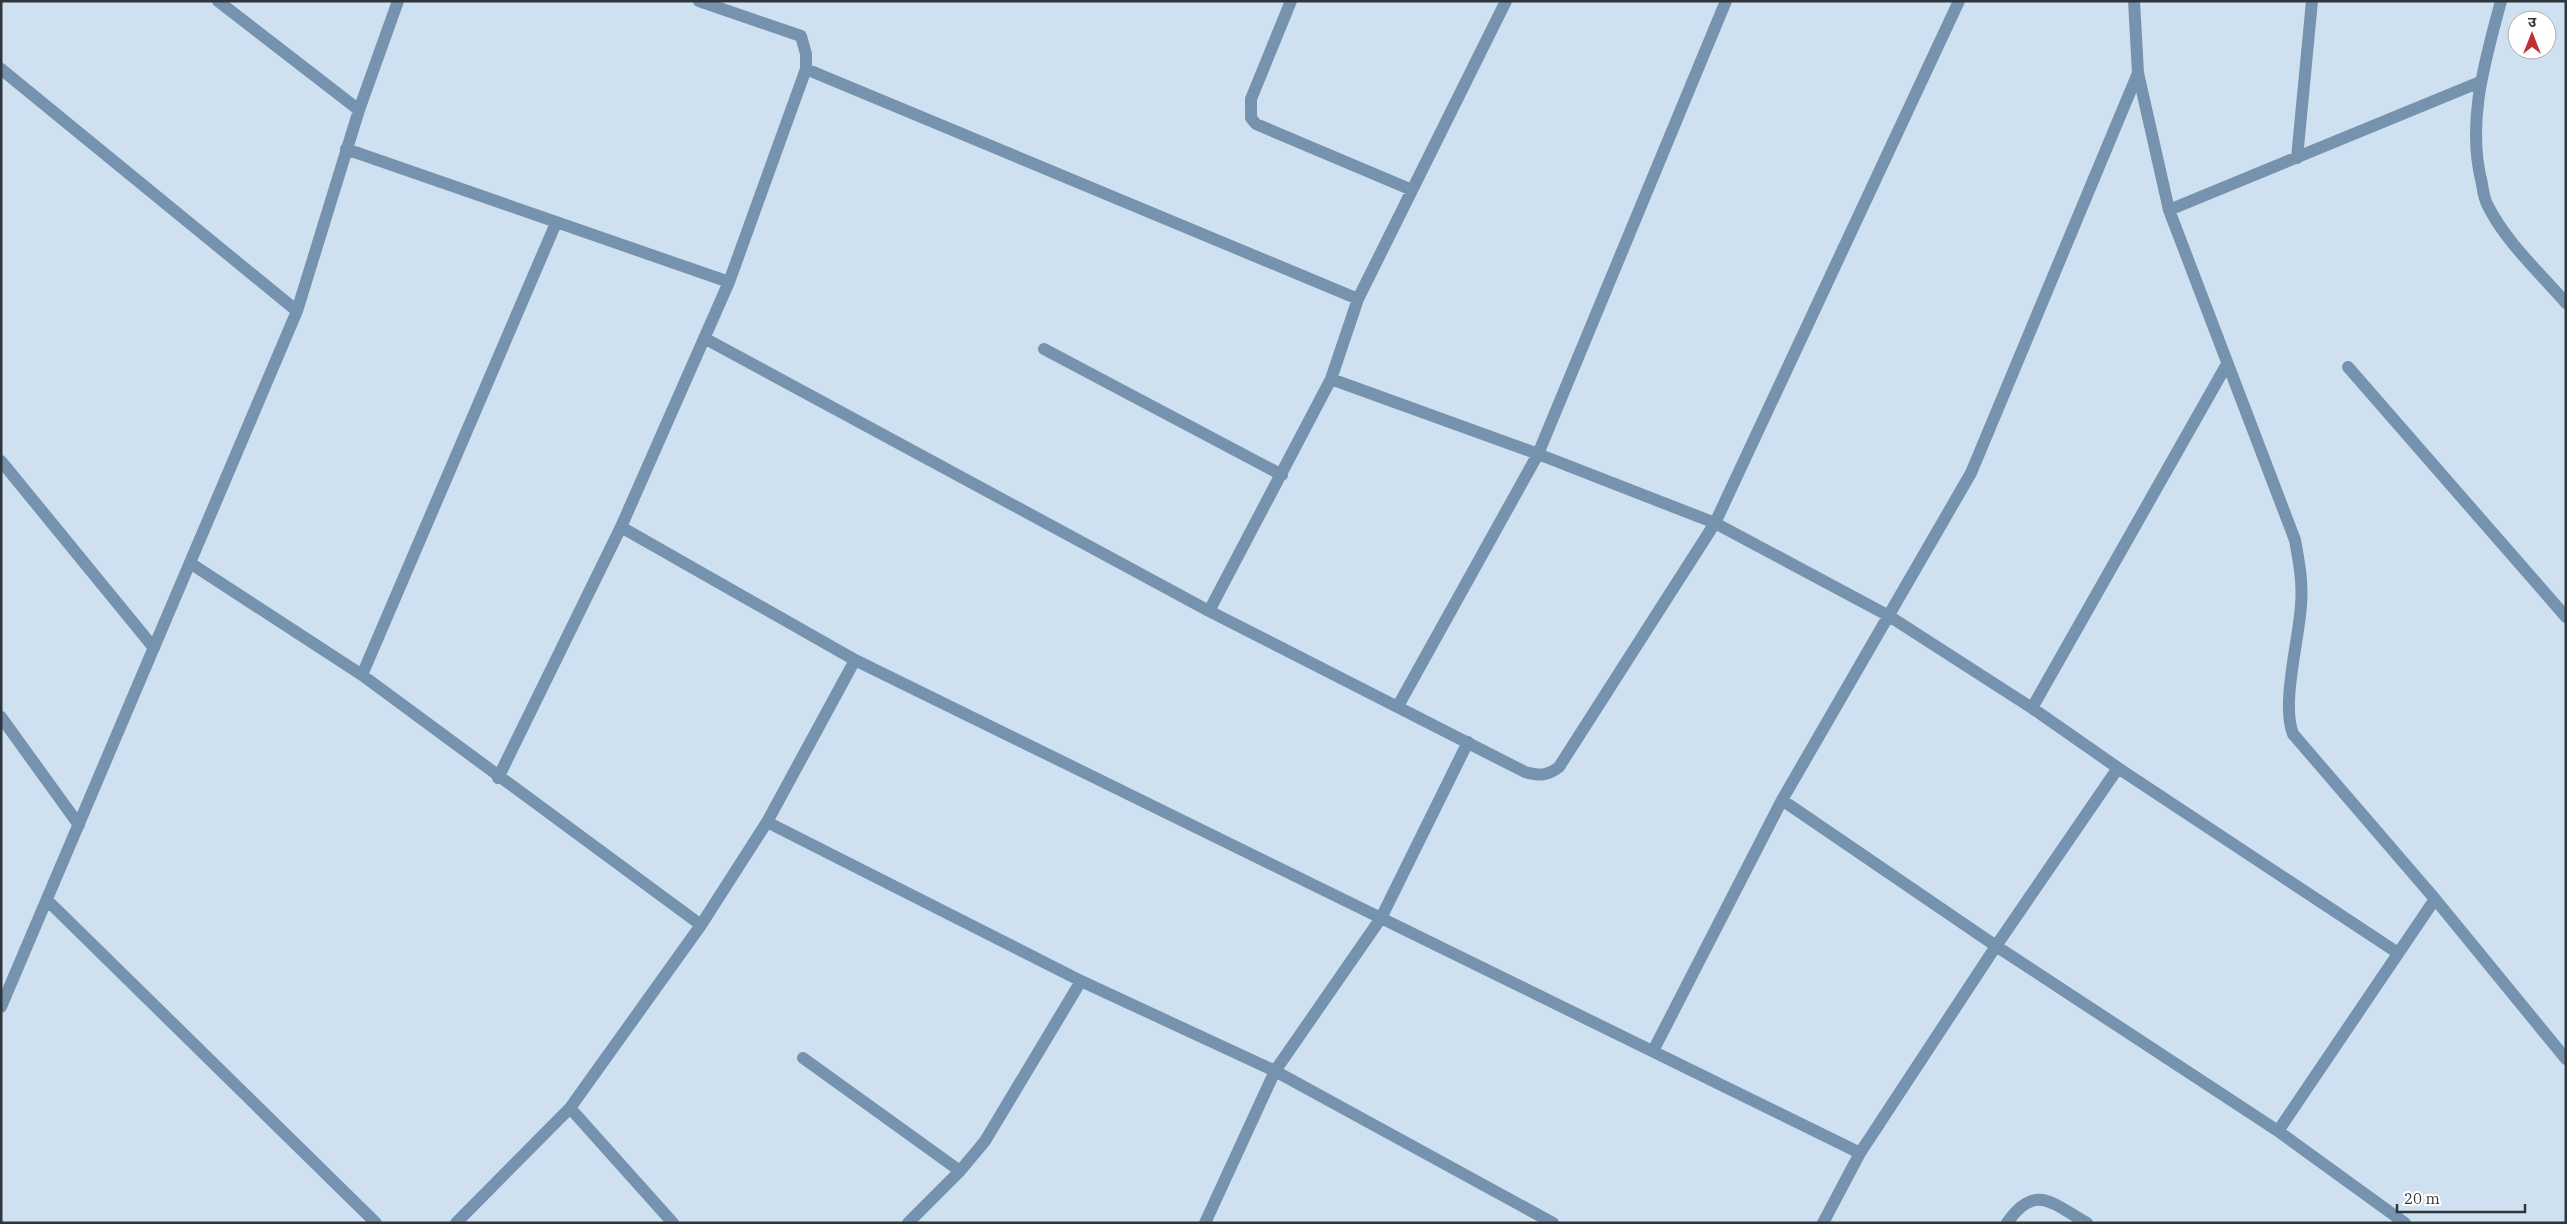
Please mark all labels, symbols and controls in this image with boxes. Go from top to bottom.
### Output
north arrow [2507,10,2557,60]
text: उ [2528,13,2537,31]
scale bar [2397,1182,2524,1214]
text: 20 m [2404,1189,2440,1208]

